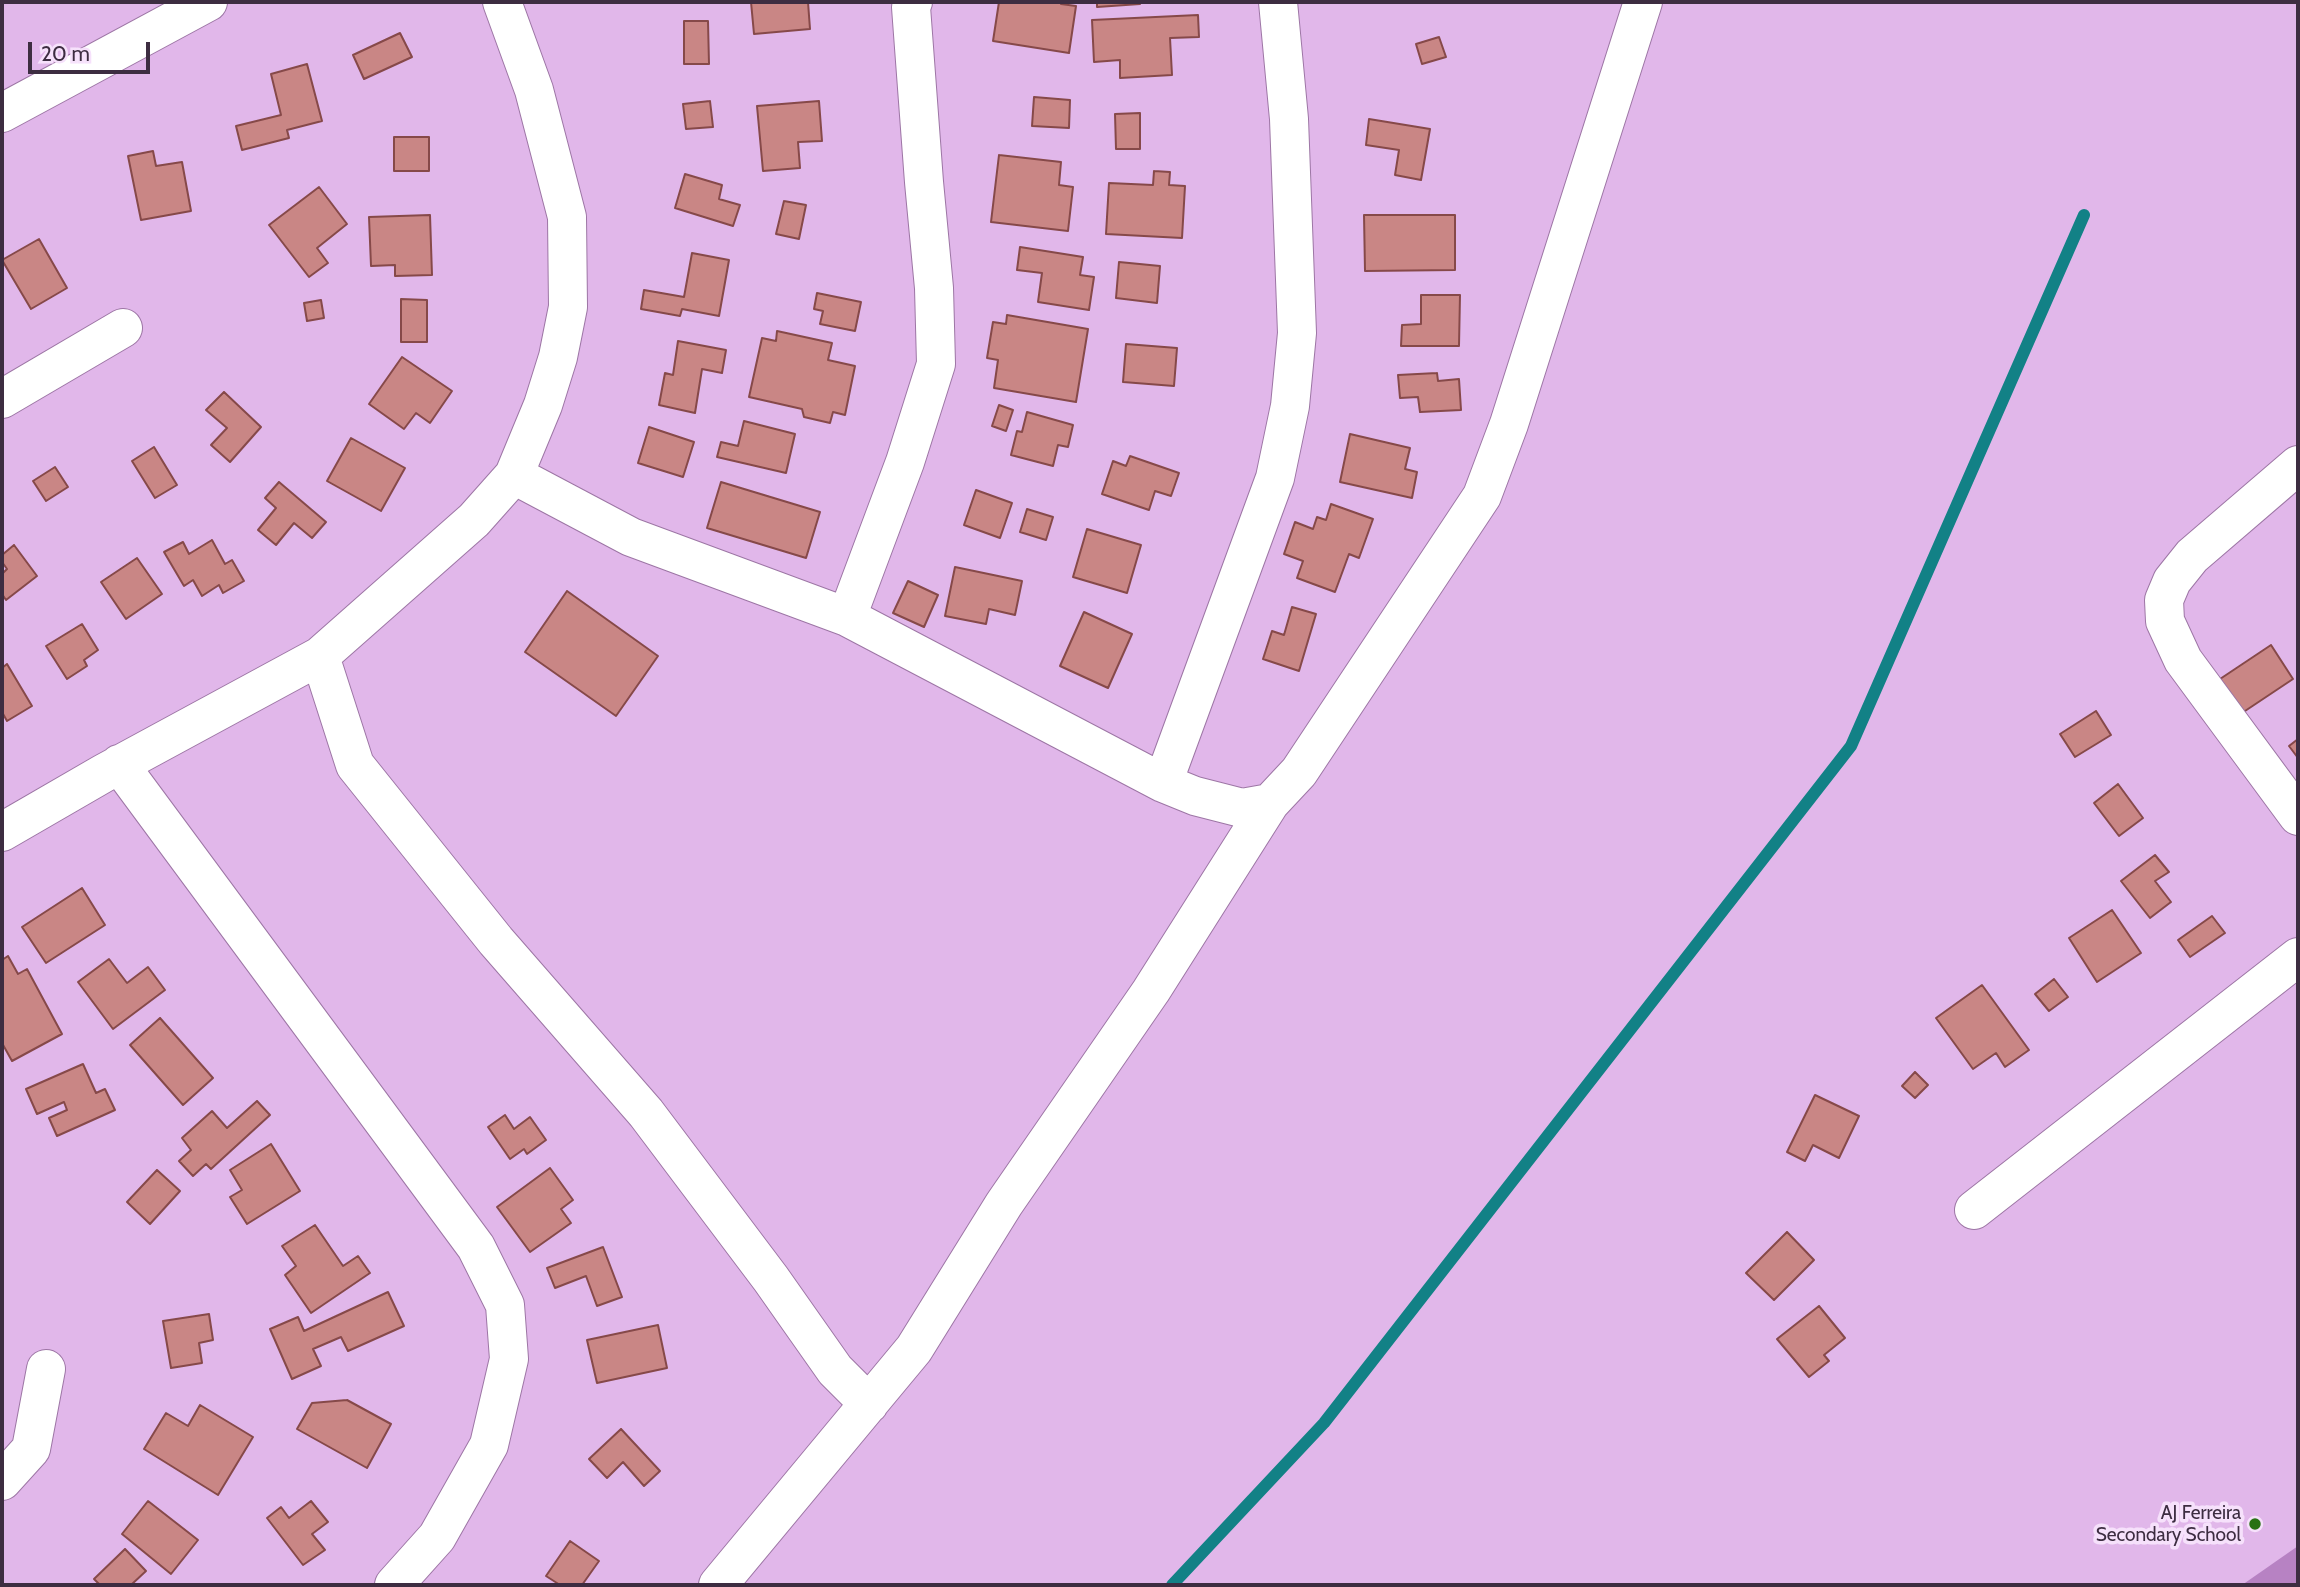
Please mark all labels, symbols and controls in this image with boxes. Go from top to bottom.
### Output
scale bar [32,28,154,72]
text: 20 m [41,41,90,66]
place label: AJ Ferreira Secondary School [2096,1502,2241,1546]
marker: AJ Ferreira Secondary School [2247,1516,2263,1532]

